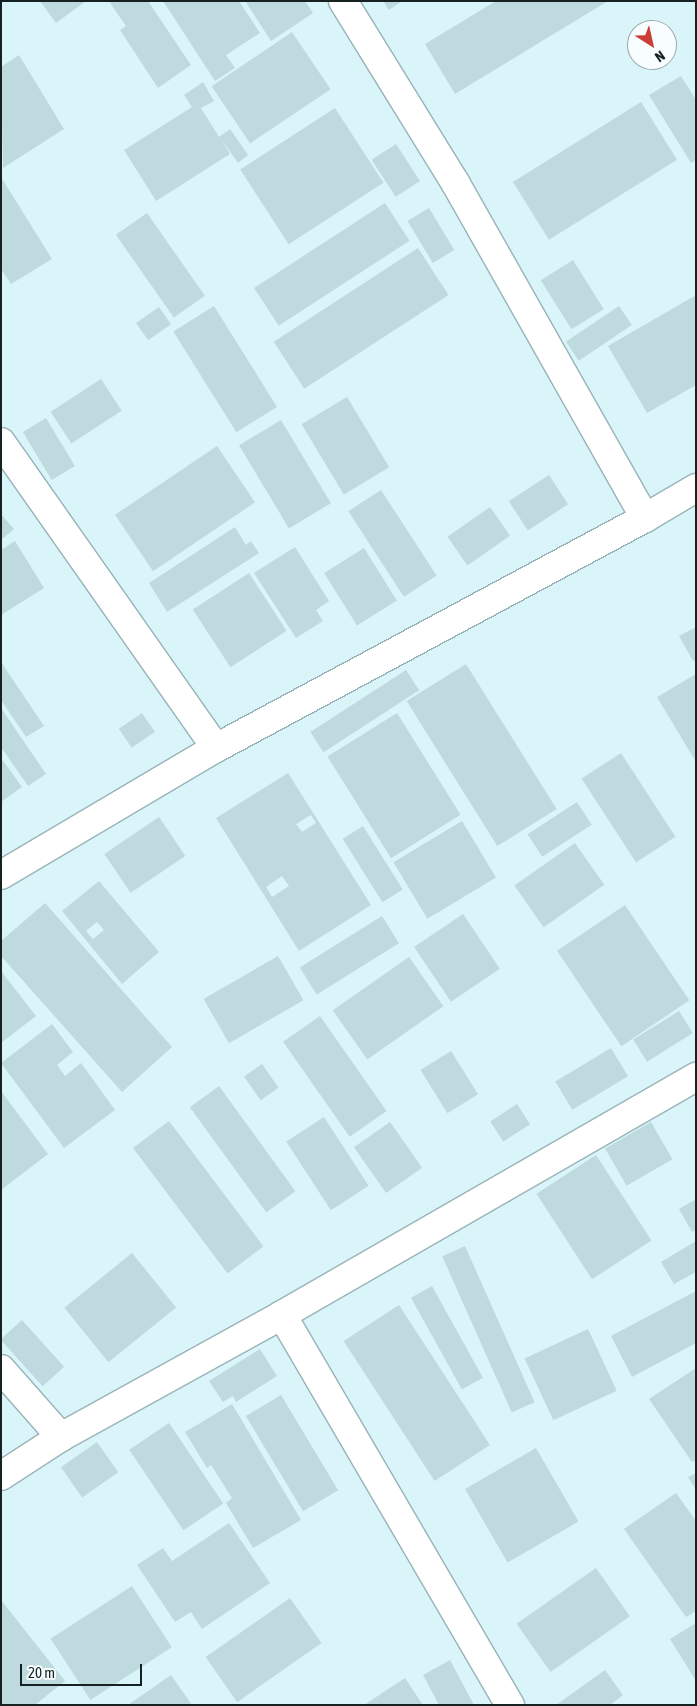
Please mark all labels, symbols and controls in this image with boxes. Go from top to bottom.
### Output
north arrow [627,20,677,70]
text: N [652,48,668,65]
scale bar [22,1654,145,1686]
text: 20 m [28,1664,55,1681]

